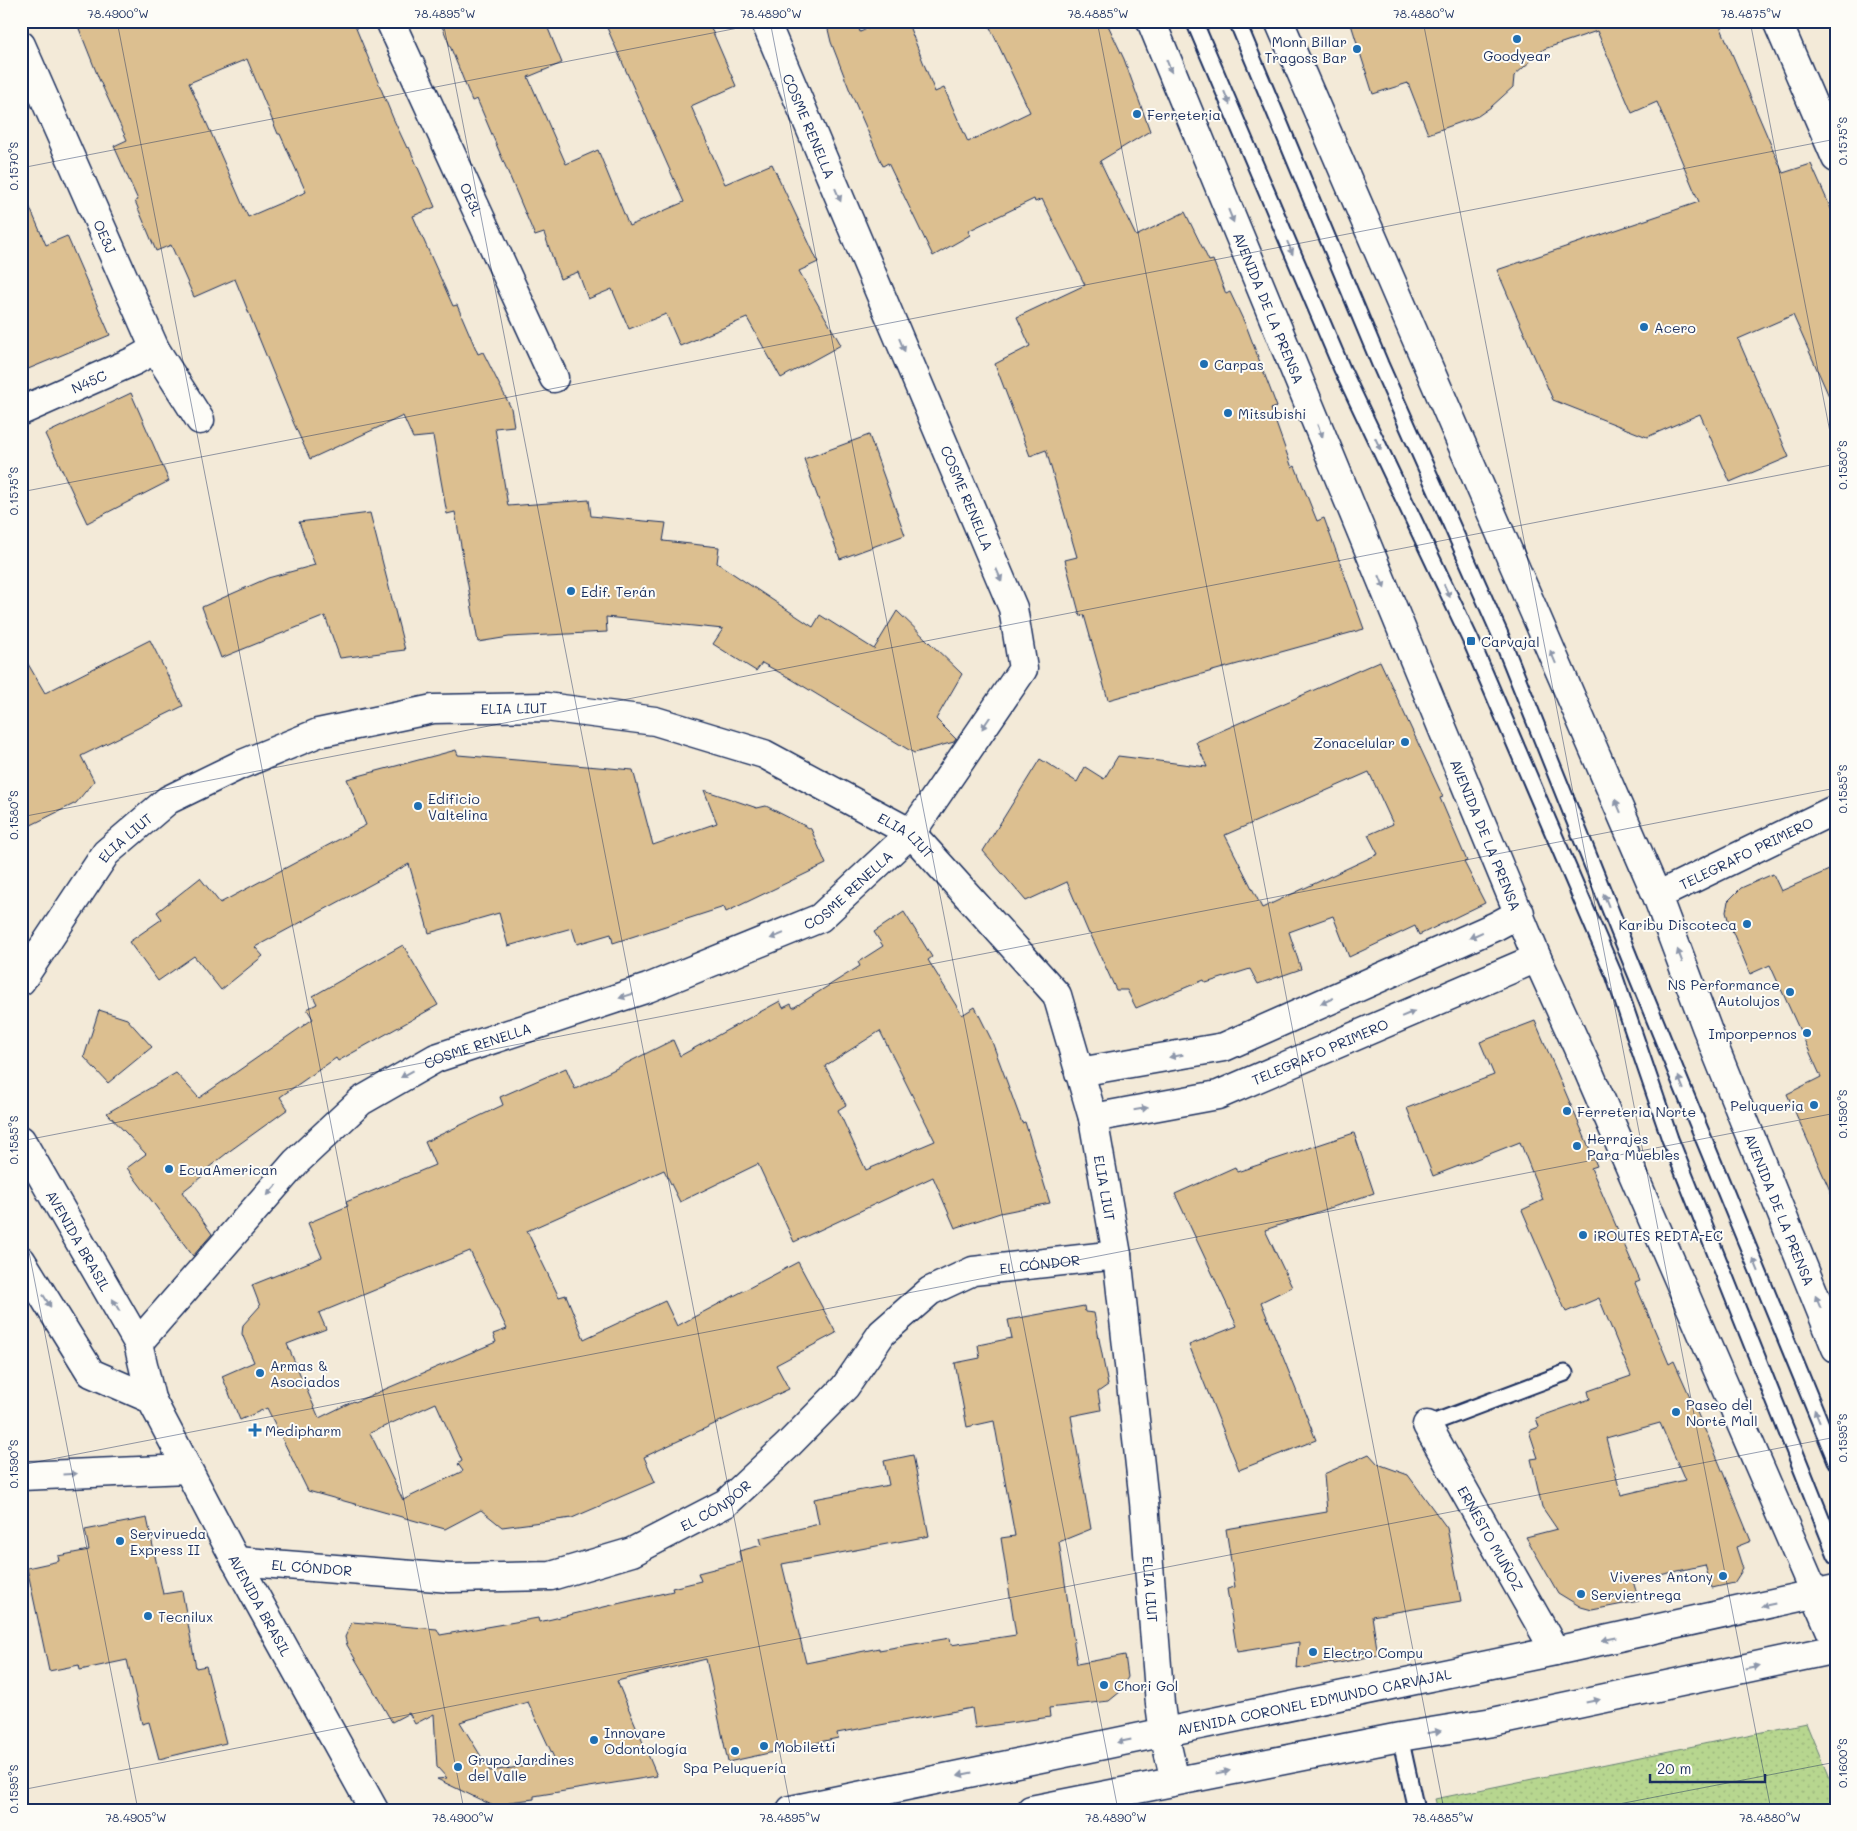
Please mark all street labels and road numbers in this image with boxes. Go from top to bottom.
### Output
street label: COSME RENELLA [778,71,840,181]
street label: OE3L [456,179,488,219]
street label: OE3J [90,216,121,256]
street label: AVENIDA DE LA PRENSA [1229,229,1309,386]
street label: N45C [68,365,109,397]
street label: COSME RENELLA [936,443,998,553]
street label: ELIA LIUT [481,697,547,718]
street label: AVENIDA DE LA PRENSA [1447,756,1526,913]
street label: ELIA LIUT [93,808,156,866]
street label: ELIA LIUT [875,808,939,862]
street label: TELEGRAFO PRIMERO [1676,812,1816,893]
street label: COSME RENELLA [801,846,896,933]
street label: TELEGRAFO PRIMERO [1249,1014,1391,1089]
street label: COSME RENELLA [420,1018,533,1073]
street label: AVENIDA DE LA PRENSA [1741,1131,1819,1288]
street label: ELIA LIUT [1090,1154,1120,1222]
street label: AVENIDA BRASIL [42,1186,116,1295]
street label: EL CÓNDOR [998,1250,1081,1278]
street label: EL CÓNDOR [677,1475,755,1535]
street label: ERNESTO MUÑOZ [1454,1482,1528,1594]
street label: AVENIDA BRASIL [225,1551,297,1660]
street label: EL CÓNDOR [271,1554,353,1580]
street label: ELIA LIUT [1139,1555,1163,1623]
street label: AVENIDA CORONEL EDMUNDO CARVAJAL [1175,1663,1453,1739]

